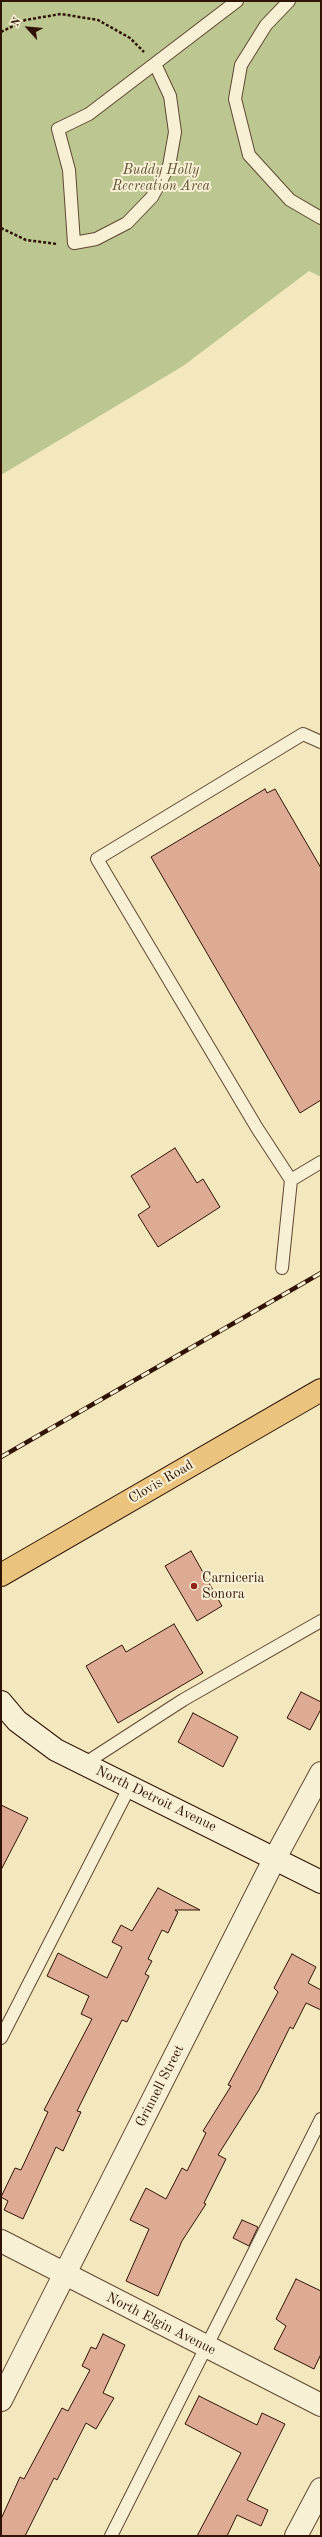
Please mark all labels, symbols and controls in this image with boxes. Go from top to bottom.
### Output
north arrow [8,8,48,48]
text: N [10,16,24,29]
park label: Buddy Holly Recreation Area [112,162,210,194]
street label: Clovis Road [126,1457,196,1507]
place label: Carniceria Sonora [202,1570,264,1602]
marker: Carniceria Sonora [189,1581,199,1591]
street label: North Detroit Avenue [93,1763,219,1835]
street label: Grinnell Street [132,2042,188,2130]
street label: North Elgin Avenue [103,2289,219,2359]

